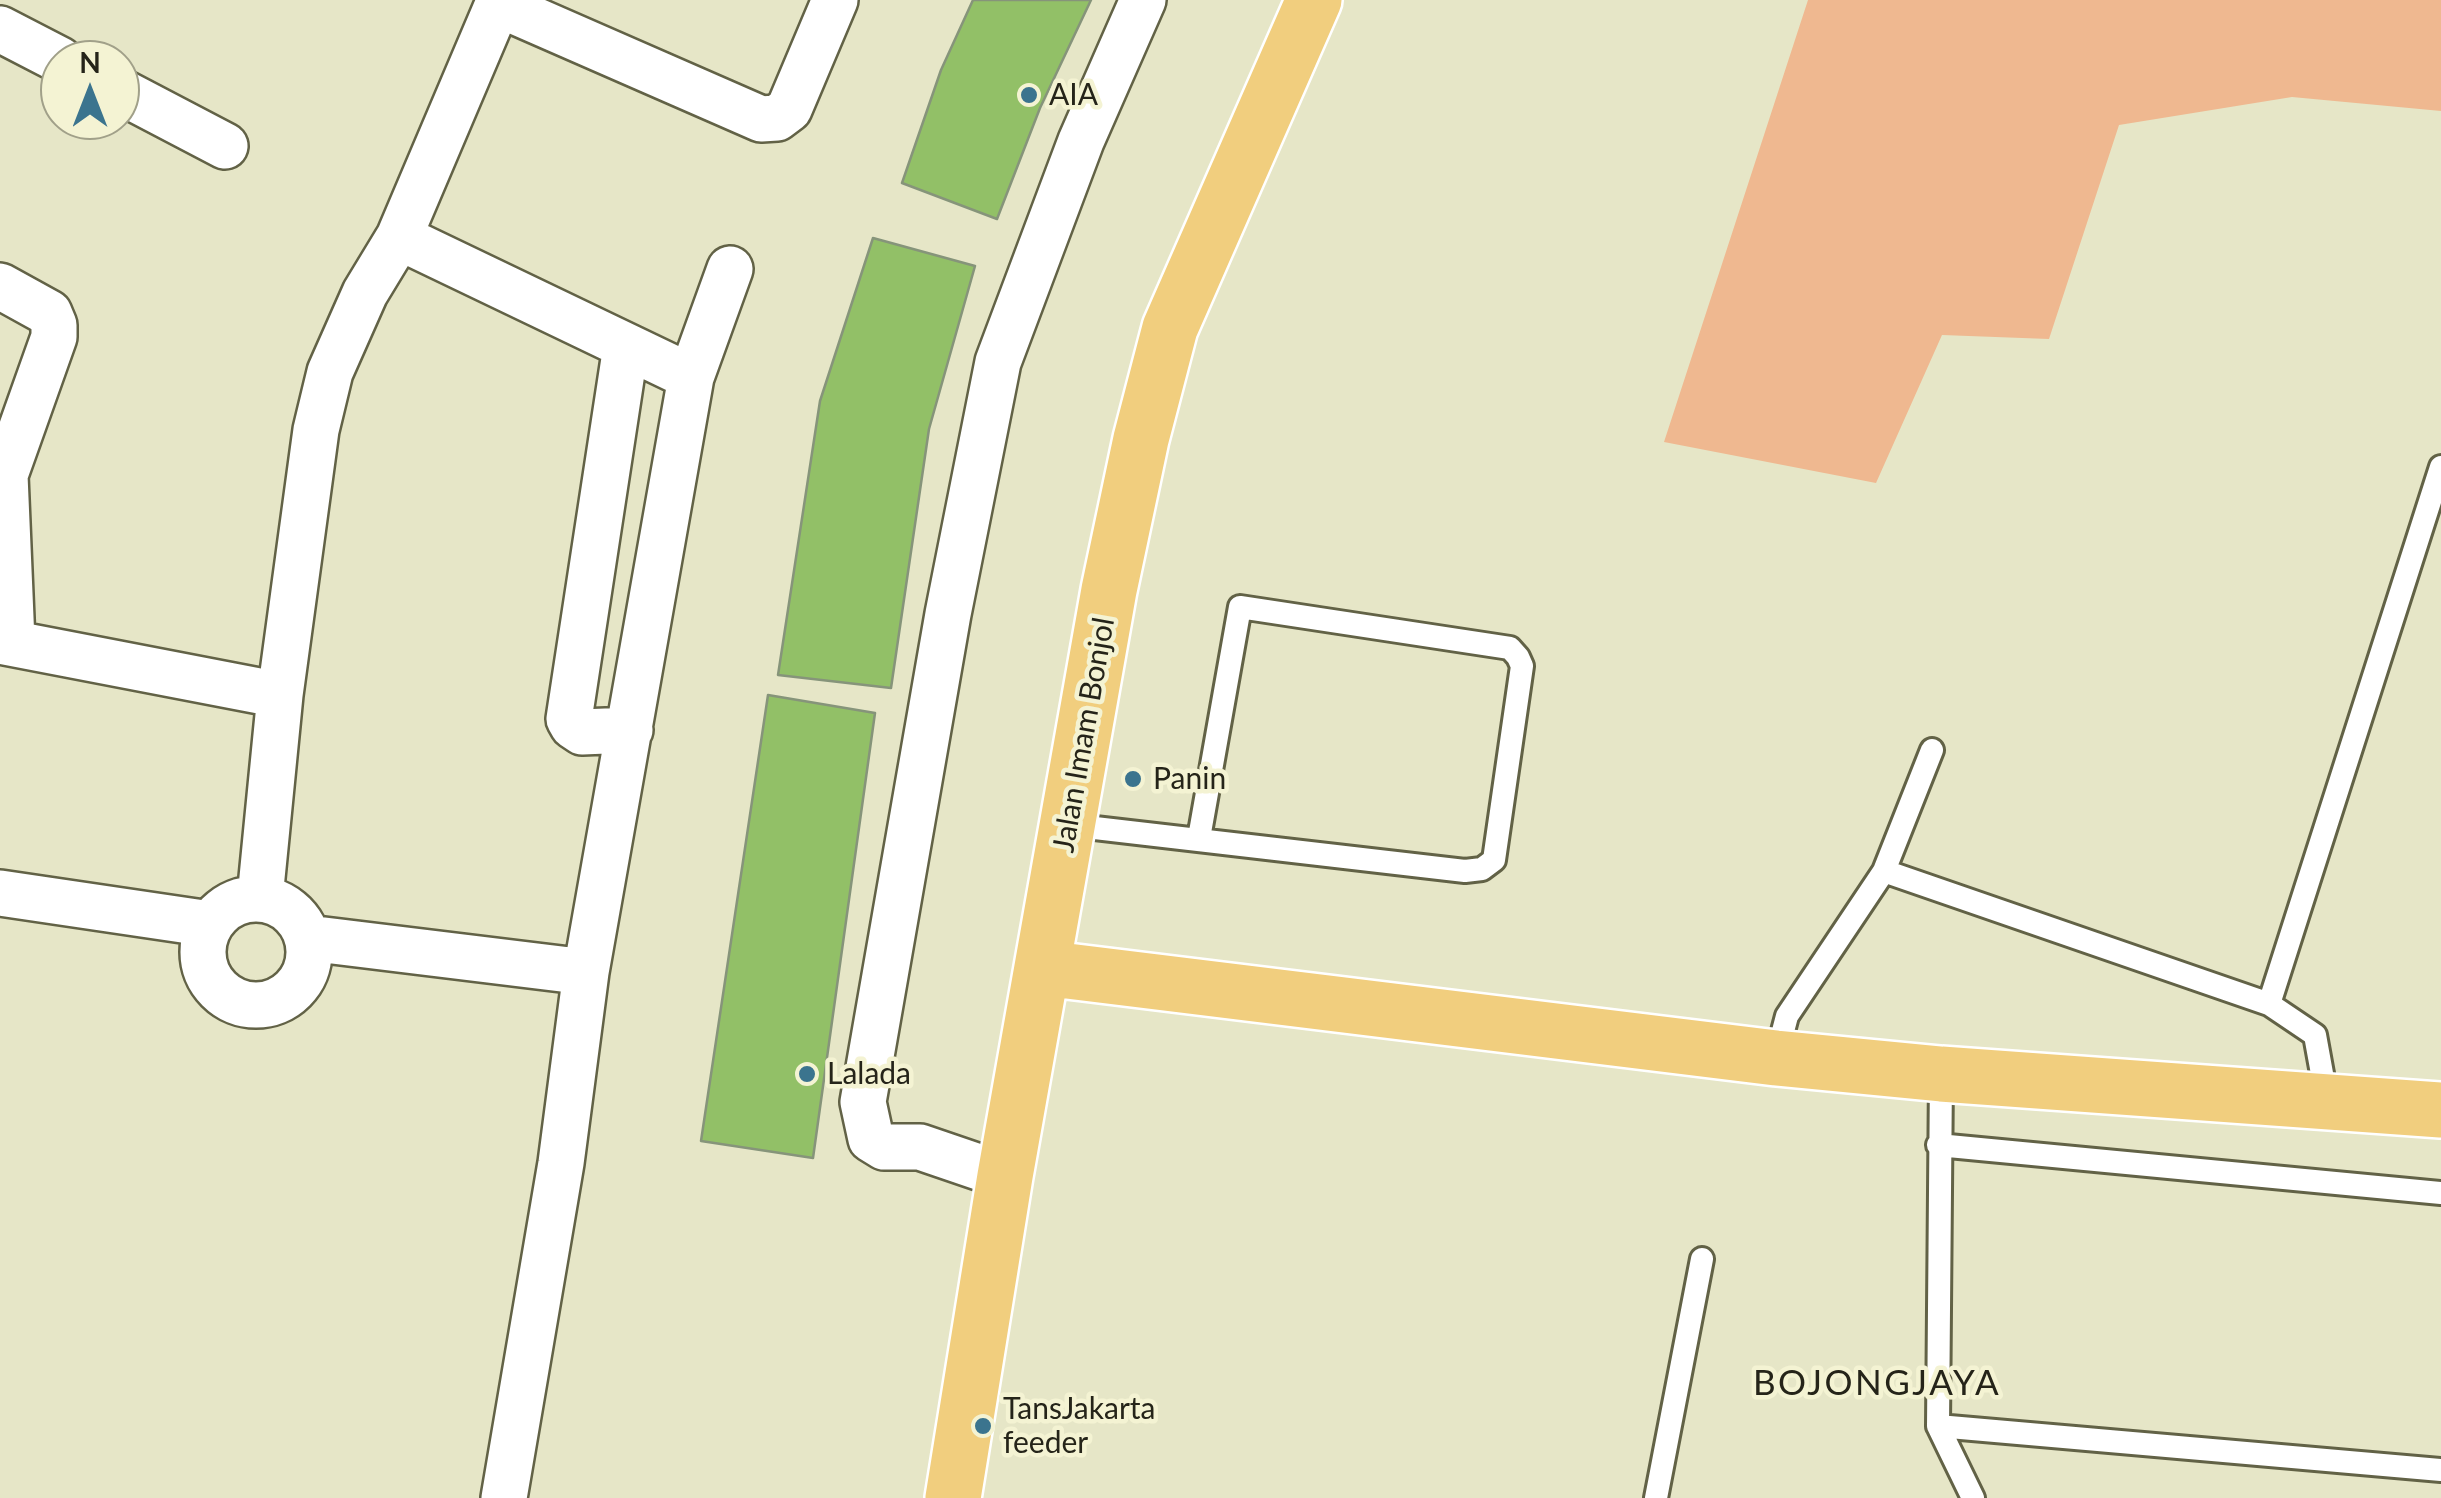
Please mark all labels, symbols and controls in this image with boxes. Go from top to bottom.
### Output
north arrow [40,40,140,140]
text: N [79,45,101,79]
place label: AIA [1049,77,1098,113]
marker: AIA [1018,84,1040,106]
street label: Jalan Imam Bonjol [1046,615,1122,855]
place label: Panin [1153,761,1226,797]
marker: Panin [1122,768,1144,790]
place label: Lalada [827,1056,911,1092]
marker: Lalada [796,1063,818,1085]
district label: BOJONGJAYA [1753,1363,2001,1405]
place label: TansJakarta feeder [1003,1391,1155,1462]
marker: TansJakarta feeder [972,1415,994,1437]

